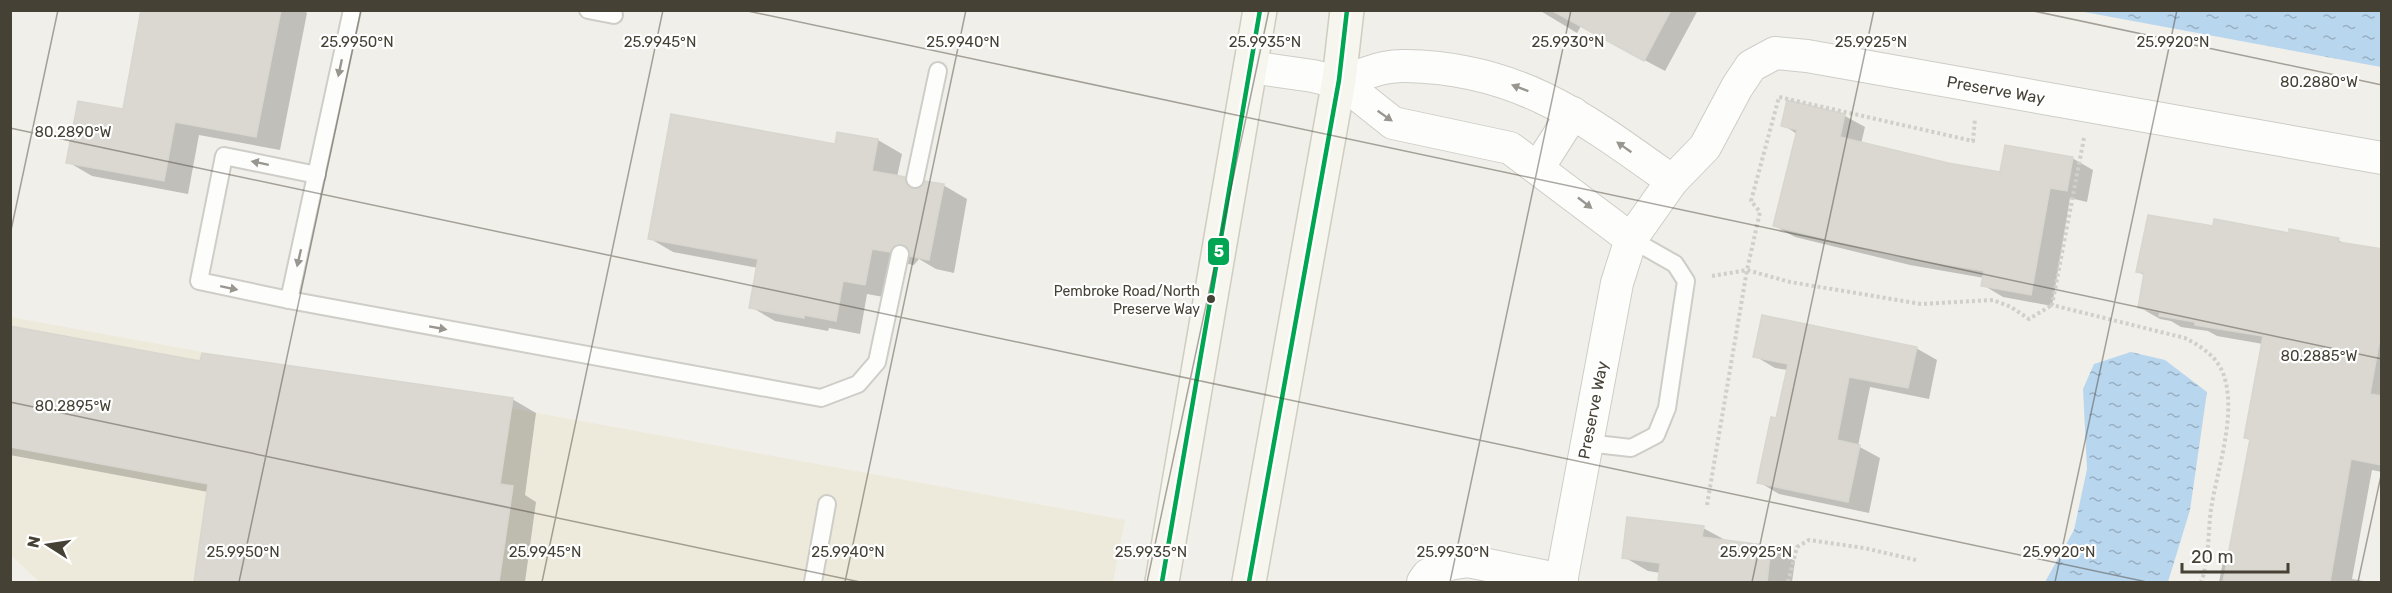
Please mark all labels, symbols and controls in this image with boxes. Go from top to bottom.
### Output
text: 25.9950°N [320,33,394,51]
text: 25.9945°N [624,33,696,51]
text: 25.9940°N [926,33,1000,51]
text: 25.9935°N [1229,33,1301,51]
text: 25.9930°N [1531,33,1605,51]
text: 25.9925°N [1835,33,1907,51]
text: 25.9920°N [2136,33,2210,51]
one-way arrow [334,58,344,77]
street label: Preserve Way [1945,72,2047,108]
text: 80.2880°W [2280,73,2358,91]
one-way arrow [1511,82,1529,92]
one-way arrow [1376,110,1392,122]
text: 80.2890°W [34,123,112,141]
one-way arrow [1617,141,1633,153]
one-way arrow [250,158,269,167]
one-way arrow [1577,197,1592,209]
line badge: 5 [1207,237,1230,266]
text: 5 [1214,242,1224,261]
one-way arrow [293,249,303,268]
one-way arrow [220,283,239,293]
place label: Pembroke Road/North Preserve Way [1054,283,1200,318]
marker: Pembroke Road/North Preserve Way [1205,293,1217,305]
one-way arrow [429,324,448,333]
text: 80.2885°W [2280,347,2358,365]
street label: Preserve Way [1574,359,1612,461]
text: 80.2895°W [35,397,111,415]
north arrow [18,515,78,575]
text: N [23,534,44,550]
scale bar [2182,536,2288,574]
text: 25.9950°N [206,543,280,561]
text: 25.9945°N [509,543,581,561]
text: 25.9940°N [811,543,885,561]
text: 25.9935°N [1115,543,1187,561]
text: 25.9930°N [1416,543,1490,561]
text: 25.9925°N [1720,543,1792,561]
text: 25.9920°N [2022,543,2096,561]
text: 20 m [2191,546,2233,568]

